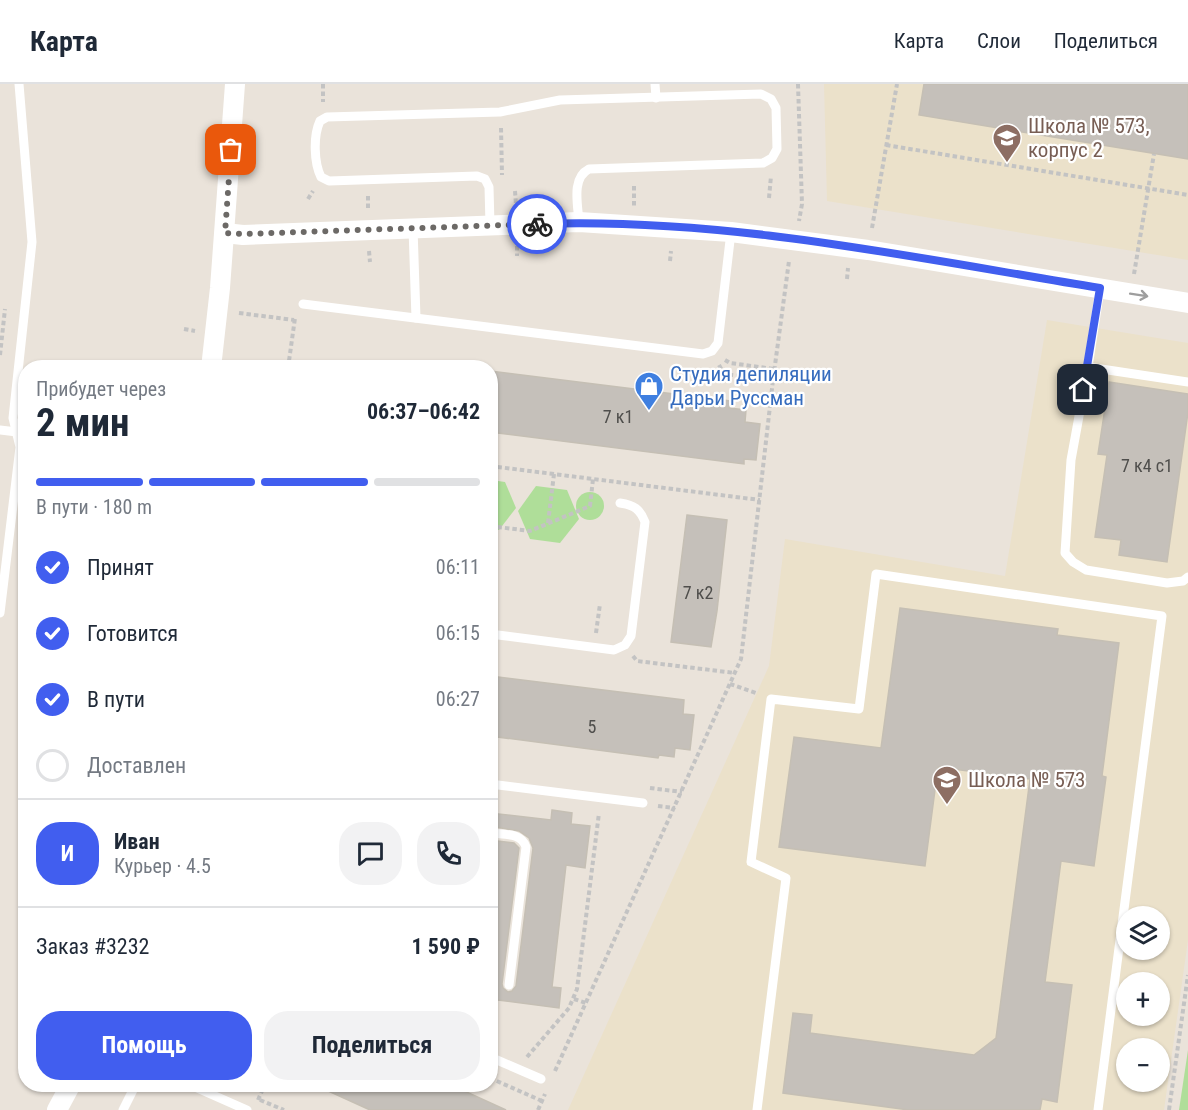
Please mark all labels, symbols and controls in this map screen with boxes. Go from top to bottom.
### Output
text: Карта [30,25,98,58]
text: Карта [894,29,944,53]
text: Слои [977,29,1021,53]
text: Поделиться [1054,29,1158,53]
place label: Школа № 573, корпус 2 [1028,114,1150,162]
school or university icon: Школа № 573, корпус 2 [991,122,1023,164]
pin [205,124,256,175]
icon: bag [214,133,247,166]
courier [507,194,567,254]
icon: bike [521,208,554,241]
one-way arrow [1128,290,1148,301]
place label: Студия депиляции Дарьи Руссман [670,362,832,410]
pin [1057,364,1108,415]
shop icon: Студия депиляции Дарьи Руссман [633,370,665,412]
icon: home [1066,373,1099,406]
text: Прибудет через [36,377,166,401]
text: 06:37–06:42 [367,399,480,424]
text: 2 мин [36,400,130,446]
house number: 7 к1 [603,406,633,427]
house number: 7 к4 с1 [1121,455,1173,476]
text: В пути · 180 m [36,495,152,519]
icon: check [36,551,69,584]
text: Принят [87,555,154,580]
text: 06:11 [436,555,480,579]
house number: 7 к2 [683,582,713,603]
icon: check [36,617,69,650]
text: Готовится [87,621,178,646]
text: 06:15 [436,621,480,645]
icon: check [36,683,69,716]
text: В пути [87,687,145,712]
text: 06:27 [436,687,480,711]
house number: 5 [588,716,597,737]
text: Доставлен [87,753,186,778]
school or university icon: Школа № 573 [931,764,963,806]
place label: Школа № 573 [968,768,1086,792]
button: chat [339,822,402,885]
button: phone [417,822,480,885]
text: Иван [114,829,160,854]
text: И [61,841,74,866]
text: Курьер · 4.5 [114,854,211,878]
map controls [1116,906,1170,1092]
button: layers [1116,906,1170,960]
text: Заказ #3232 [36,934,149,959]
text: 1 590 ₽ [412,934,480,959]
button: + [1116,972,1170,1026]
button: Помощь [36,1011,252,1080]
button: Поделиться [264,1011,480,1080]
button: − [1116,1038,1170,1092]

